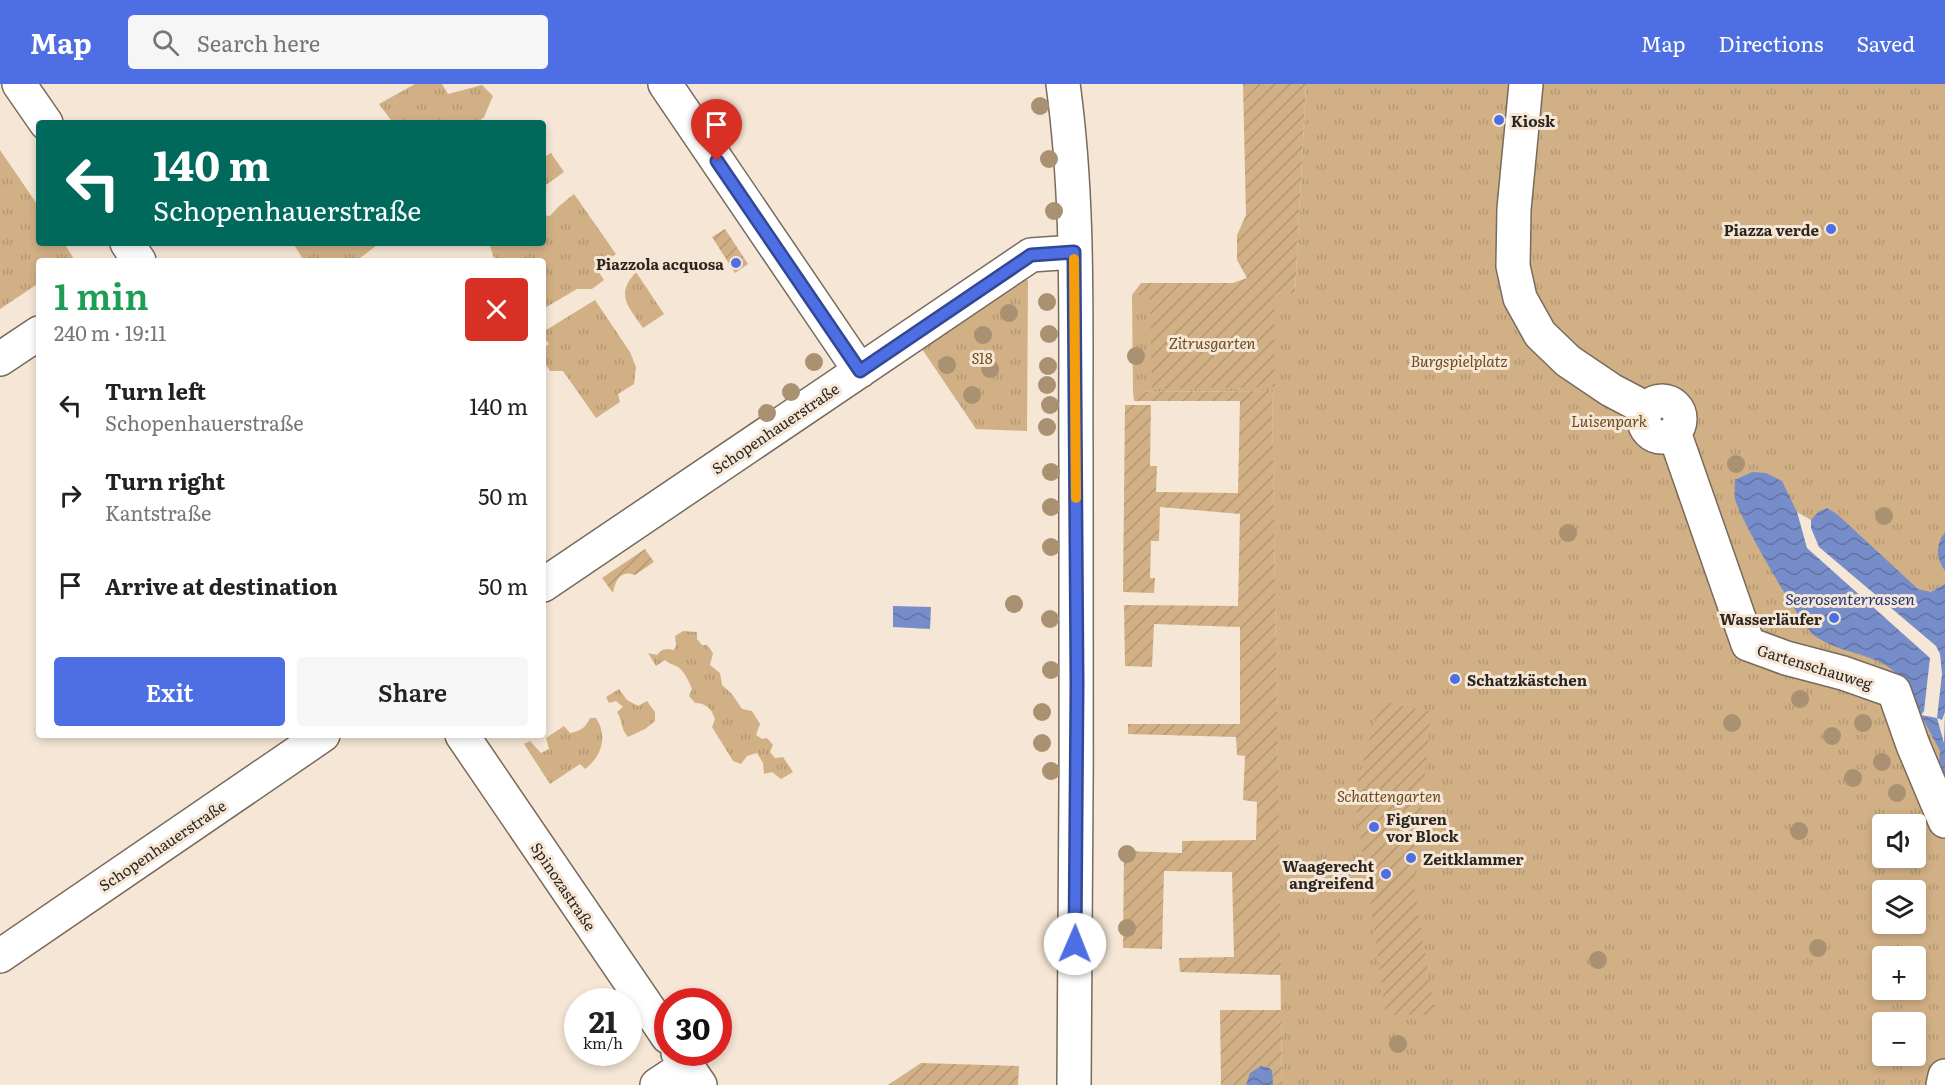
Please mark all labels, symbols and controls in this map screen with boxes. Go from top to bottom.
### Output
search box [128,15,548,69]
text: Map [30,21,92,63]
icon: search [149,26,182,59]
text: Search here [197,26,320,59]
text: Map [1641,27,1686,58]
text: Directions [1719,27,1824,58]
text: Saved [1857,27,1915,58]
pin [691,99,742,161]
icon: arrive [700,108,733,141]
place label: Kiosk [1511,109,1556,132]
marker: Kiosk [1492,113,1506,127]
text: 140 m [153,132,270,194]
icon: left [54,144,132,222]
text: Schopenhauerstraße [153,189,421,229]
place label: Piazza verde [1724,218,1820,241]
marker: Piazza verde [1824,222,1838,236]
place label: Piazzola acquosa [596,252,724,275]
marker: Piazzola acquosa [729,256,743,270]
text: 1 min [54,268,149,321]
button: close [465,278,528,341]
text: 240 m · 19:11 [54,317,166,347]
park label: Zitrusgarten [1168,331,1256,354]
park label: S18 [971,346,993,369]
park label: Burgspielplatz [1411,349,1507,372]
text: Turn left [105,374,206,407]
street label: Schopenhauerstraße [707,377,843,479]
icon: left [54,389,87,422]
text: 140 m [469,389,528,422]
text: Schopenhauerstraße [105,407,304,437]
park label: Luisenpark [1571,409,1648,432]
text: Turn right [105,464,225,497]
icon: right [54,479,87,512]
text: 50 m [478,479,528,512]
text: Kantstraße [105,497,211,527]
icon: arrive [54,569,87,602]
text: Arrive at destination [105,569,338,602]
text: 50 m [478,569,528,602]
water label: Seerosenterrassen [1785,586,1915,610]
place label: Wasserläufer [1720,607,1822,630]
marker: Wasserläufer [1827,611,1841,625]
street label: Gartenschauweg [1754,638,1876,695]
button: Exit [54,657,285,726]
button: Share [297,657,528,726]
place label: Schatzkästchen [1467,668,1588,691]
marker: Schatzkästchen [1448,672,1462,686]
park label: Schattengarten [1337,784,1441,807]
street label: Schopenhauerstraße [94,794,230,896]
place label: Figuren vor Block [1386,807,1459,847]
map controls [1872,814,1926,1066]
button: sound [1872,814,1926,868]
marker: Figuren vor Block [1367,820,1381,834]
street label: Spinozastraße [526,837,602,935]
place label: Zeitklammer [1423,847,1524,870]
marker: Zeitklammer [1404,851,1418,865]
place label: Waagerecht angreifend [1283,854,1374,894]
marker: Waagerecht angreifend [1379,867,1393,881]
button: layers [1872,880,1926,934]
position arrow [1043,912,1107,976]
button: + [1872,946,1926,1000]
speed limit sign: 30 [654,988,732,1066]
text: 21 [589,998,617,1042]
button: − [1872,1012,1926,1066]
text: km/h [583,1031,623,1054]

